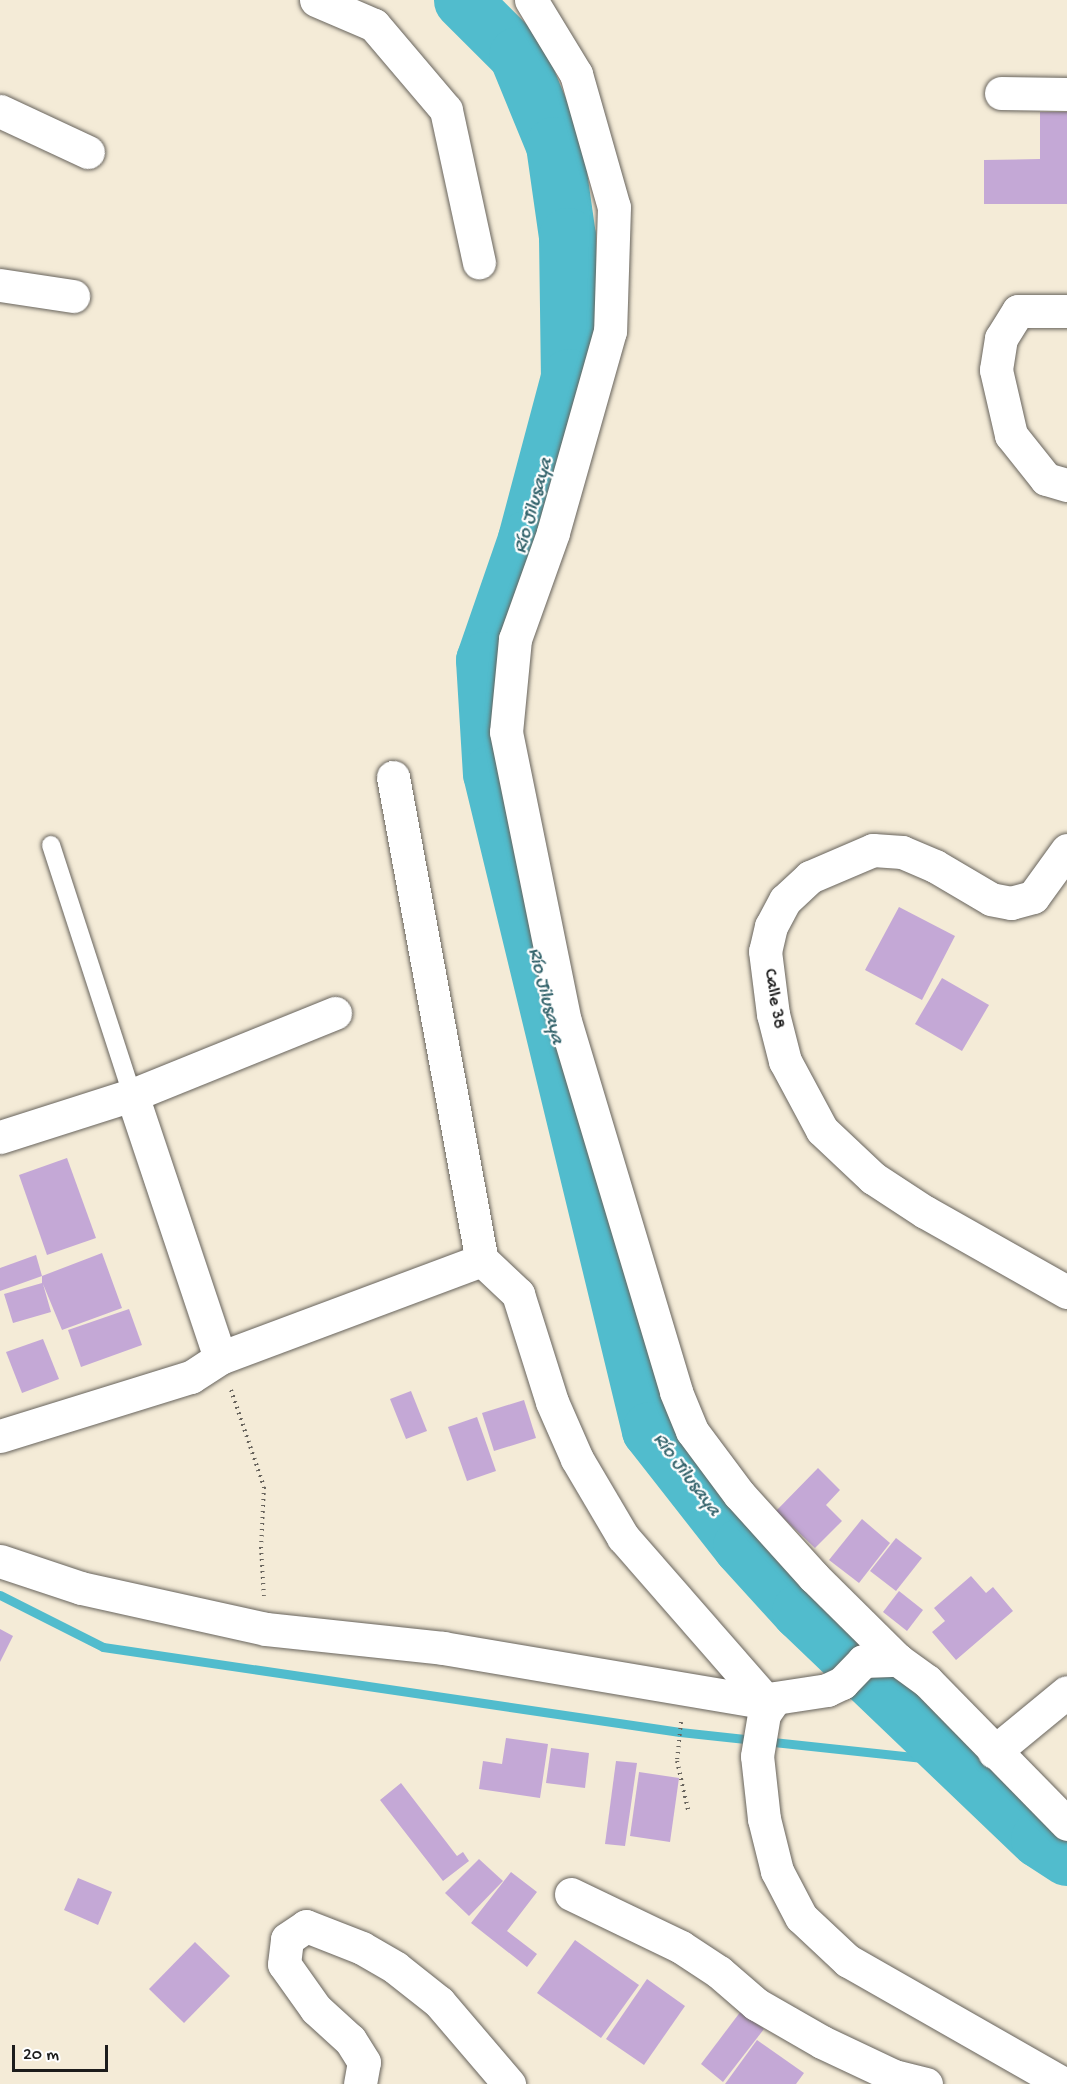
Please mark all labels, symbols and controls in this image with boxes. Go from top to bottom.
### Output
water label: Río Jilusaya [509,456,559,556]
water label: Río Jilusaya [521,946,569,1046]
street label: Calle 38 [758,967,788,1031]
water label: Río Jilusaya [647,1429,725,1521]
scale bar [15,2033,111,2071]
text: 20 m [23,2045,59,2066]

